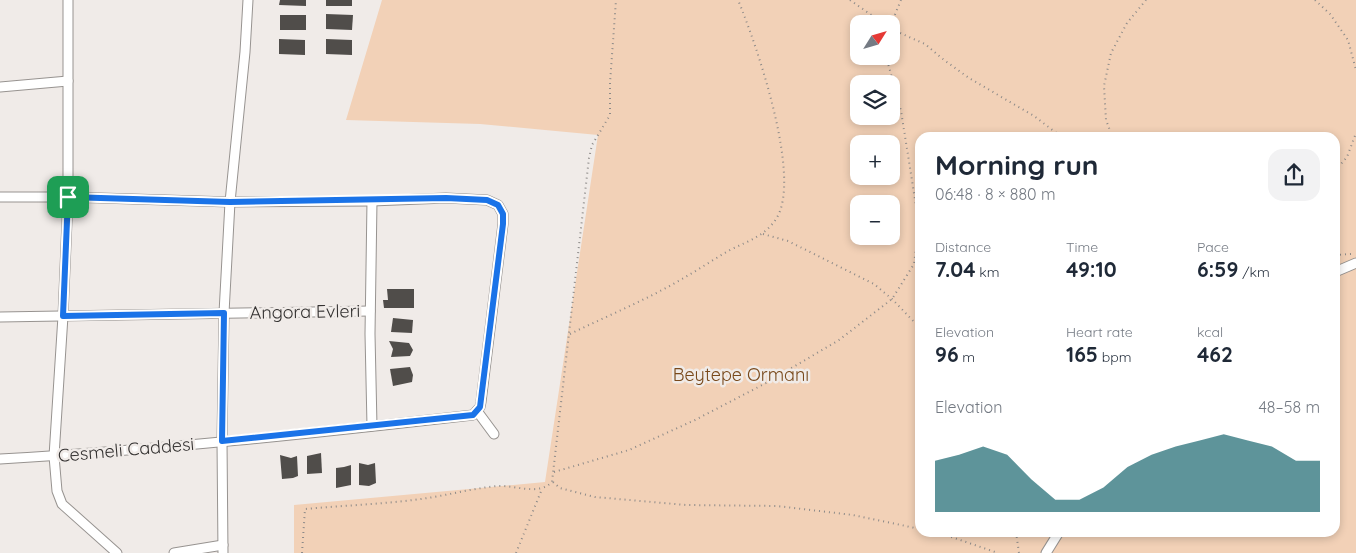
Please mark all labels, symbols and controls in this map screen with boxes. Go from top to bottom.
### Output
north arrow [850,15,900,65]
map controls [850,15,900,245]
button: layers [850,75,900,125]
button: + [850,135,900,185]
text: Morning run [935,147,1099,182]
button: share [1268,149,1320,201]
pin [47,176,89,218]
icon: arrive [54,183,82,211]
text: 06:48 · 8 × 880 m [935,184,1056,204]
button: − [850,195,900,245]
text: Distance [935,238,991,256]
text: Time [1066,238,1098,256]
text: Pace [1197,238,1229,256]
text: 7.04 [935,256,976,282]
text: 49:10 [1066,256,1117,282]
text: 6:59 [1197,256,1238,282]
text: km [976,263,1000,281]
text: /km [1238,263,1270,281]
street label: Angora Evleri [249,299,361,324]
text: Elevation [935,323,994,341]
text: Heart rate [1066,323,1133,341]
text: kcal [1197,323,1223,341]
text: 96 [935,341,959,367]
text: 165 [1066,341,1098,367]
text: 462 [1197,341,1233,367]
text: m [959,348,975,366]
text: bpm [1098,348,1131,366]
park label: Beytepe Ormanı [673,363,809,386]
text: Elevation [935,397,1002,417]
text: 48–58 m [1258,397,1320,417]
street label: Cesmeli Caddesi [57,432,195,467]

